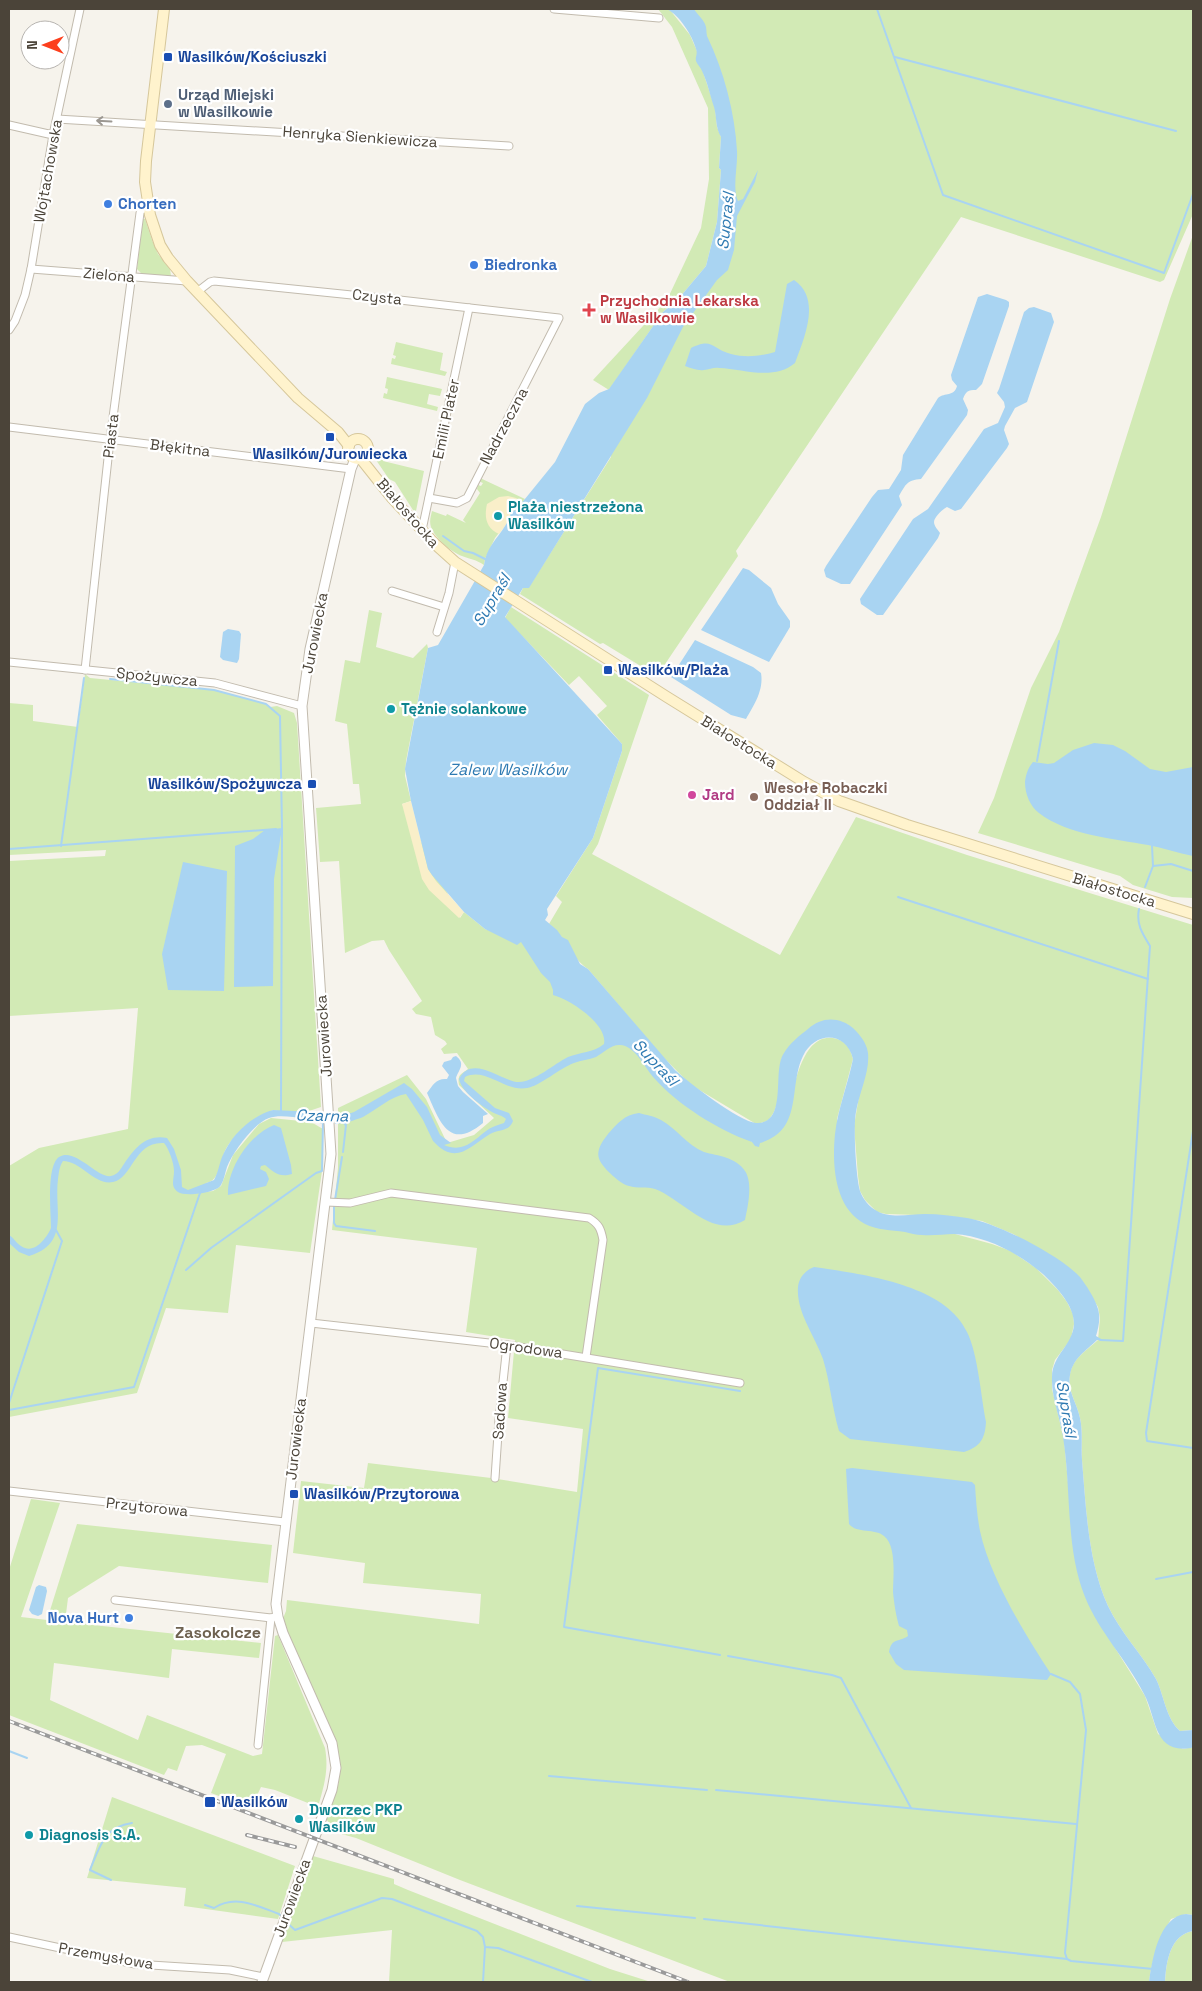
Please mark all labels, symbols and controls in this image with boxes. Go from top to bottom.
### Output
north arrow [20,20,70,70]
text: N [23,40,41,50]
place label: Wasilków/Kościuszki [178,47,327,66]
marker: Wasilków/Kościuszki [162,51,174,63]
place label: Urząd Miejski w Wasilkowie [178,85,274,121]
marker: Urząd Miejski w Wasilkowie [162,98,174,110]
street label: Wojtachowska [29,117,66,224]
one-way arrow [96,117,112,126]
street label: Henryka Sienkiewicza [282,122,439,151]
water label: Supraśl [712,189,739,251]
place label: Chorten [118,194,177,213]
marker: Chorten [102,198,114,210]
place label: Biedronka [484,255,558,274]
marker: Biedronka [468,259,480,271]
street label: Zielona [82,263,136,286]
street label: Czysta [351,284,403,309]
place label: Przychodnia Lekarska w Wasilkowie [600,291,759,327]
marker: Przychodnia Lekarska w Wasilkowie [582,303,596,317]
street label: Emilii Plater [428,377,463,461]
street label: Nadrzeczna [475,384,532,468]
street label: Piasta [98,412,123,459]
marker: Wasilków/Jurowiecka [324,431,336,443]
street label: Błękitna [149,434,212,461]
place label: Wasilków/Jurowiecka [252,444,408,463]
street label: Białostocka [373,474,444,552]
place label: Plaża niestrzeżona Wasilków [508,497,644,533]
marker: Plaża niestrzeżona Wasilków [492,510,504,522]
water label: Supraśl [468,569,516,630]
street label: Jurowiecka [297,590,332,675]
place label: Wasilków/Plaża [618,660,729,679]
street label: Spożywcza [115,663,199,690]
marker: Wasilków/Plaża [602,664,614,676]
place label: Tężnie solankowe [401,699,527,718]
marker: Tężnie solankowe [385,703,397,715]
street label: Białostocka [698,711,781,773]
water label: Zalew Wasilków [449,759,568,780]
place label: Wasilków/Spożywcza [148,774,302,793]
marker: Wasilków/Spożywcza [306,778,318,790]
place label: Wesołe Robaczki Oddział II [764,778,887,814]
place label: Jard [702,785,735,804]
marker: Jard [686,789,698,801]
marker: Wesołe Robaczki Oddział II [748,791,760,803]
street label: Białostocka [1070,868,1158,911]
street label: Jurowiecka [311,994,336,1078]
water label: Supraśl [628,1034,684,1092]
water label: Czarna [295,1105,349,1126]
street label: Ogrodowa [488,1333,564,1362]
water label: Supraśl [1052,1379,1082,1441]
street label: Sadowa [488,1382,511,1440]
street label: Jurowiecka [281,1397,310,1481]
place label: Wasilków/Przytorowa [304,1484,460,1503]
marker: Wasilków/Przytorowa [288,1488,300,1500]
street label: Przytorowa [105,1493,189,1520]
place label: Nova Hurt [48,1608,119,1627]
marker: Nova Hurt [123,1612,135,1624]
district label: Zasokolcze [175,1622,261,1643]
place label: Wasilków [221,1792,288,1811]
marker: Wasilków [203,1795,217,1809]
place label: Dworzec PKP Wasilków [309,1800,402,1836]
marker: Dworzec PKP Wasilków [293,1813,305,1825]
place label: Diagnosis S.A. [39,1825,141,1844]
marker: Diagnosis S.A. [23,1829,35,1841]
street label: Jurowiecka [269,1856,315,1940]
street label: Przemysłowa [57,1938,155,1973]

